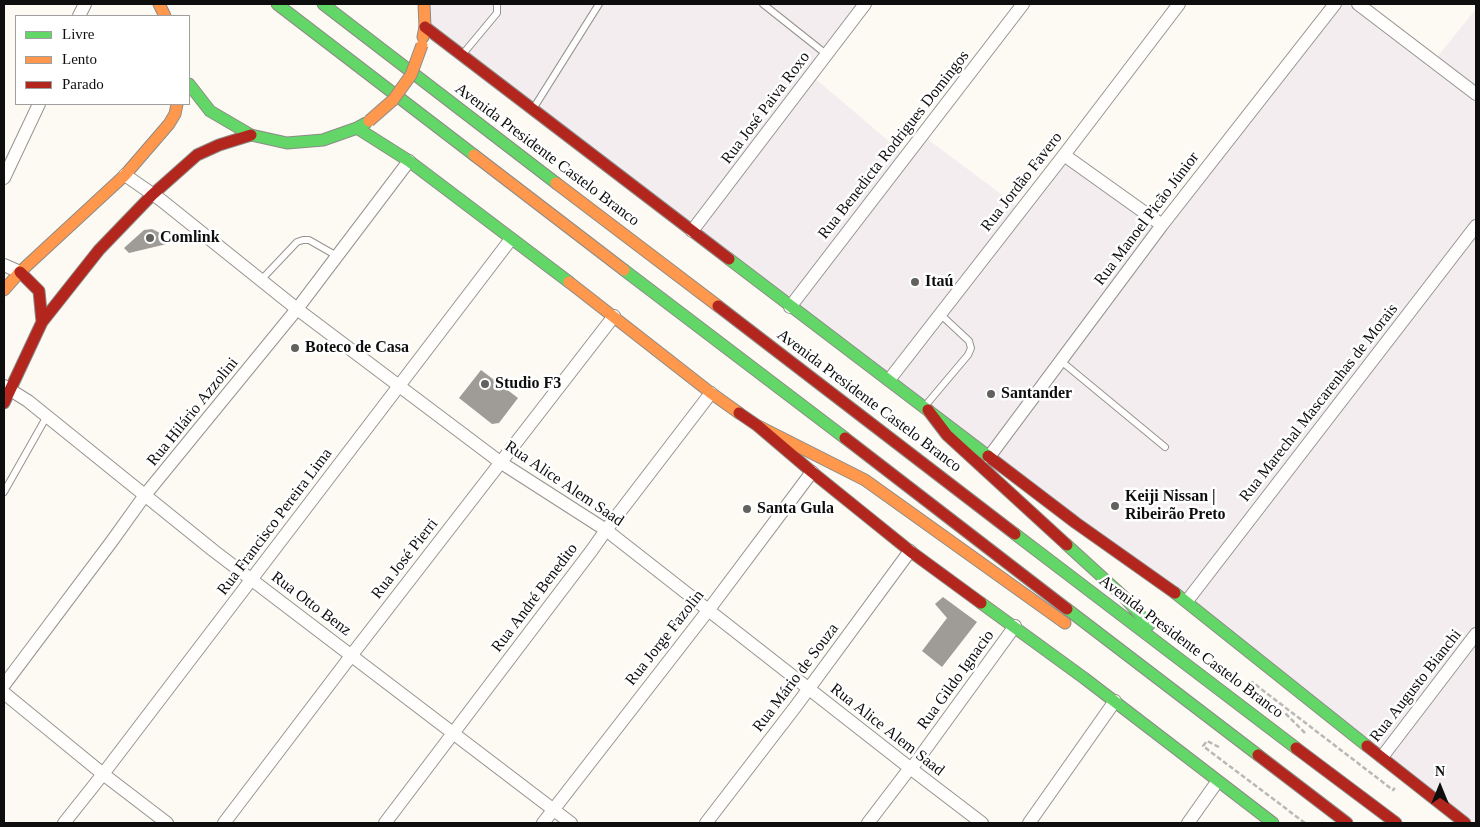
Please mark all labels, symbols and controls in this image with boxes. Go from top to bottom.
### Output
legend [15,15,190,105]
text: Livre [62,26,94,42]
street label: Rua Benedicta Rodrigues Domingos [814,47,974,243]
street label: Rua José Paiva Roxo [718,48,814,168]
text: Lento [62,51,97,67]
text: Parado [62,76,104,92]
street label: Avenida Presidente Castelo Branco [451,79,643,231]
street label: Rua Jordão Favero [977,128,1067,236]
street label: Rua Manoel Picão Júnior [1091,148,1203,290]
place label: Comlink [160,228,220,248]
marker: Comlink [144,232,156,244]
place label: Itaú [925,272,953,292]
marker: Itaú [909,276,921,288]
street label: Rua Marechal Mascarenhas de Morais [1236,300,1402,506]
street label: Avenida Presidente Castelo Branco [773,325,965,477]
place label: Boteco de Casa [305,338,409,358]
marker: Boteco de Casa [289,342,301,354]
street label: Rua Hilário Azzolini [143,354,243,470]
place label: Studio F3 [495,374,561,394]
marker: Studio F3 [479,378,491,390]
place label: Santander [1001,384,1072,404]
marker: Santander [985,388,997,400]
street label: Rua Alice Alem Saad [501,437,627,531]
street label: Rua Francisco Pereira Lima [213,445,337,599]
place label: Keiji Nissan | Ribeirão Preto [1125,487,1226,525]
place label: Santa Gula [757,499,834,519]
marker: Keiji Nissan | Ribeirão Preto [1109,500,1121,512]
marker: Santa Gula [741,503,753,515]
street label: Rua José Pierri [368,515,442,603]
street label: Rua André Benedito [488,540,582,656]
street label: Rua Otto Benz [267,568,355,640]
street label: Avenida Presidente Castelo Branco [1095,571,1287,723]
street label: Rua Jorge Fazolin [622,586,708,690]
street label: Rua Mário de Souza [749,620,843,736]
street label: Rua Augusto Bianchi [1366,626,1466,746]
street label: Rua Gildo Ignacio [913,627,999,733]
street label: Rua Alice Alem Saad [826,680,948,780]
north arrow [1415,762,1465,812]
text: N [1435,764,1445,779]

